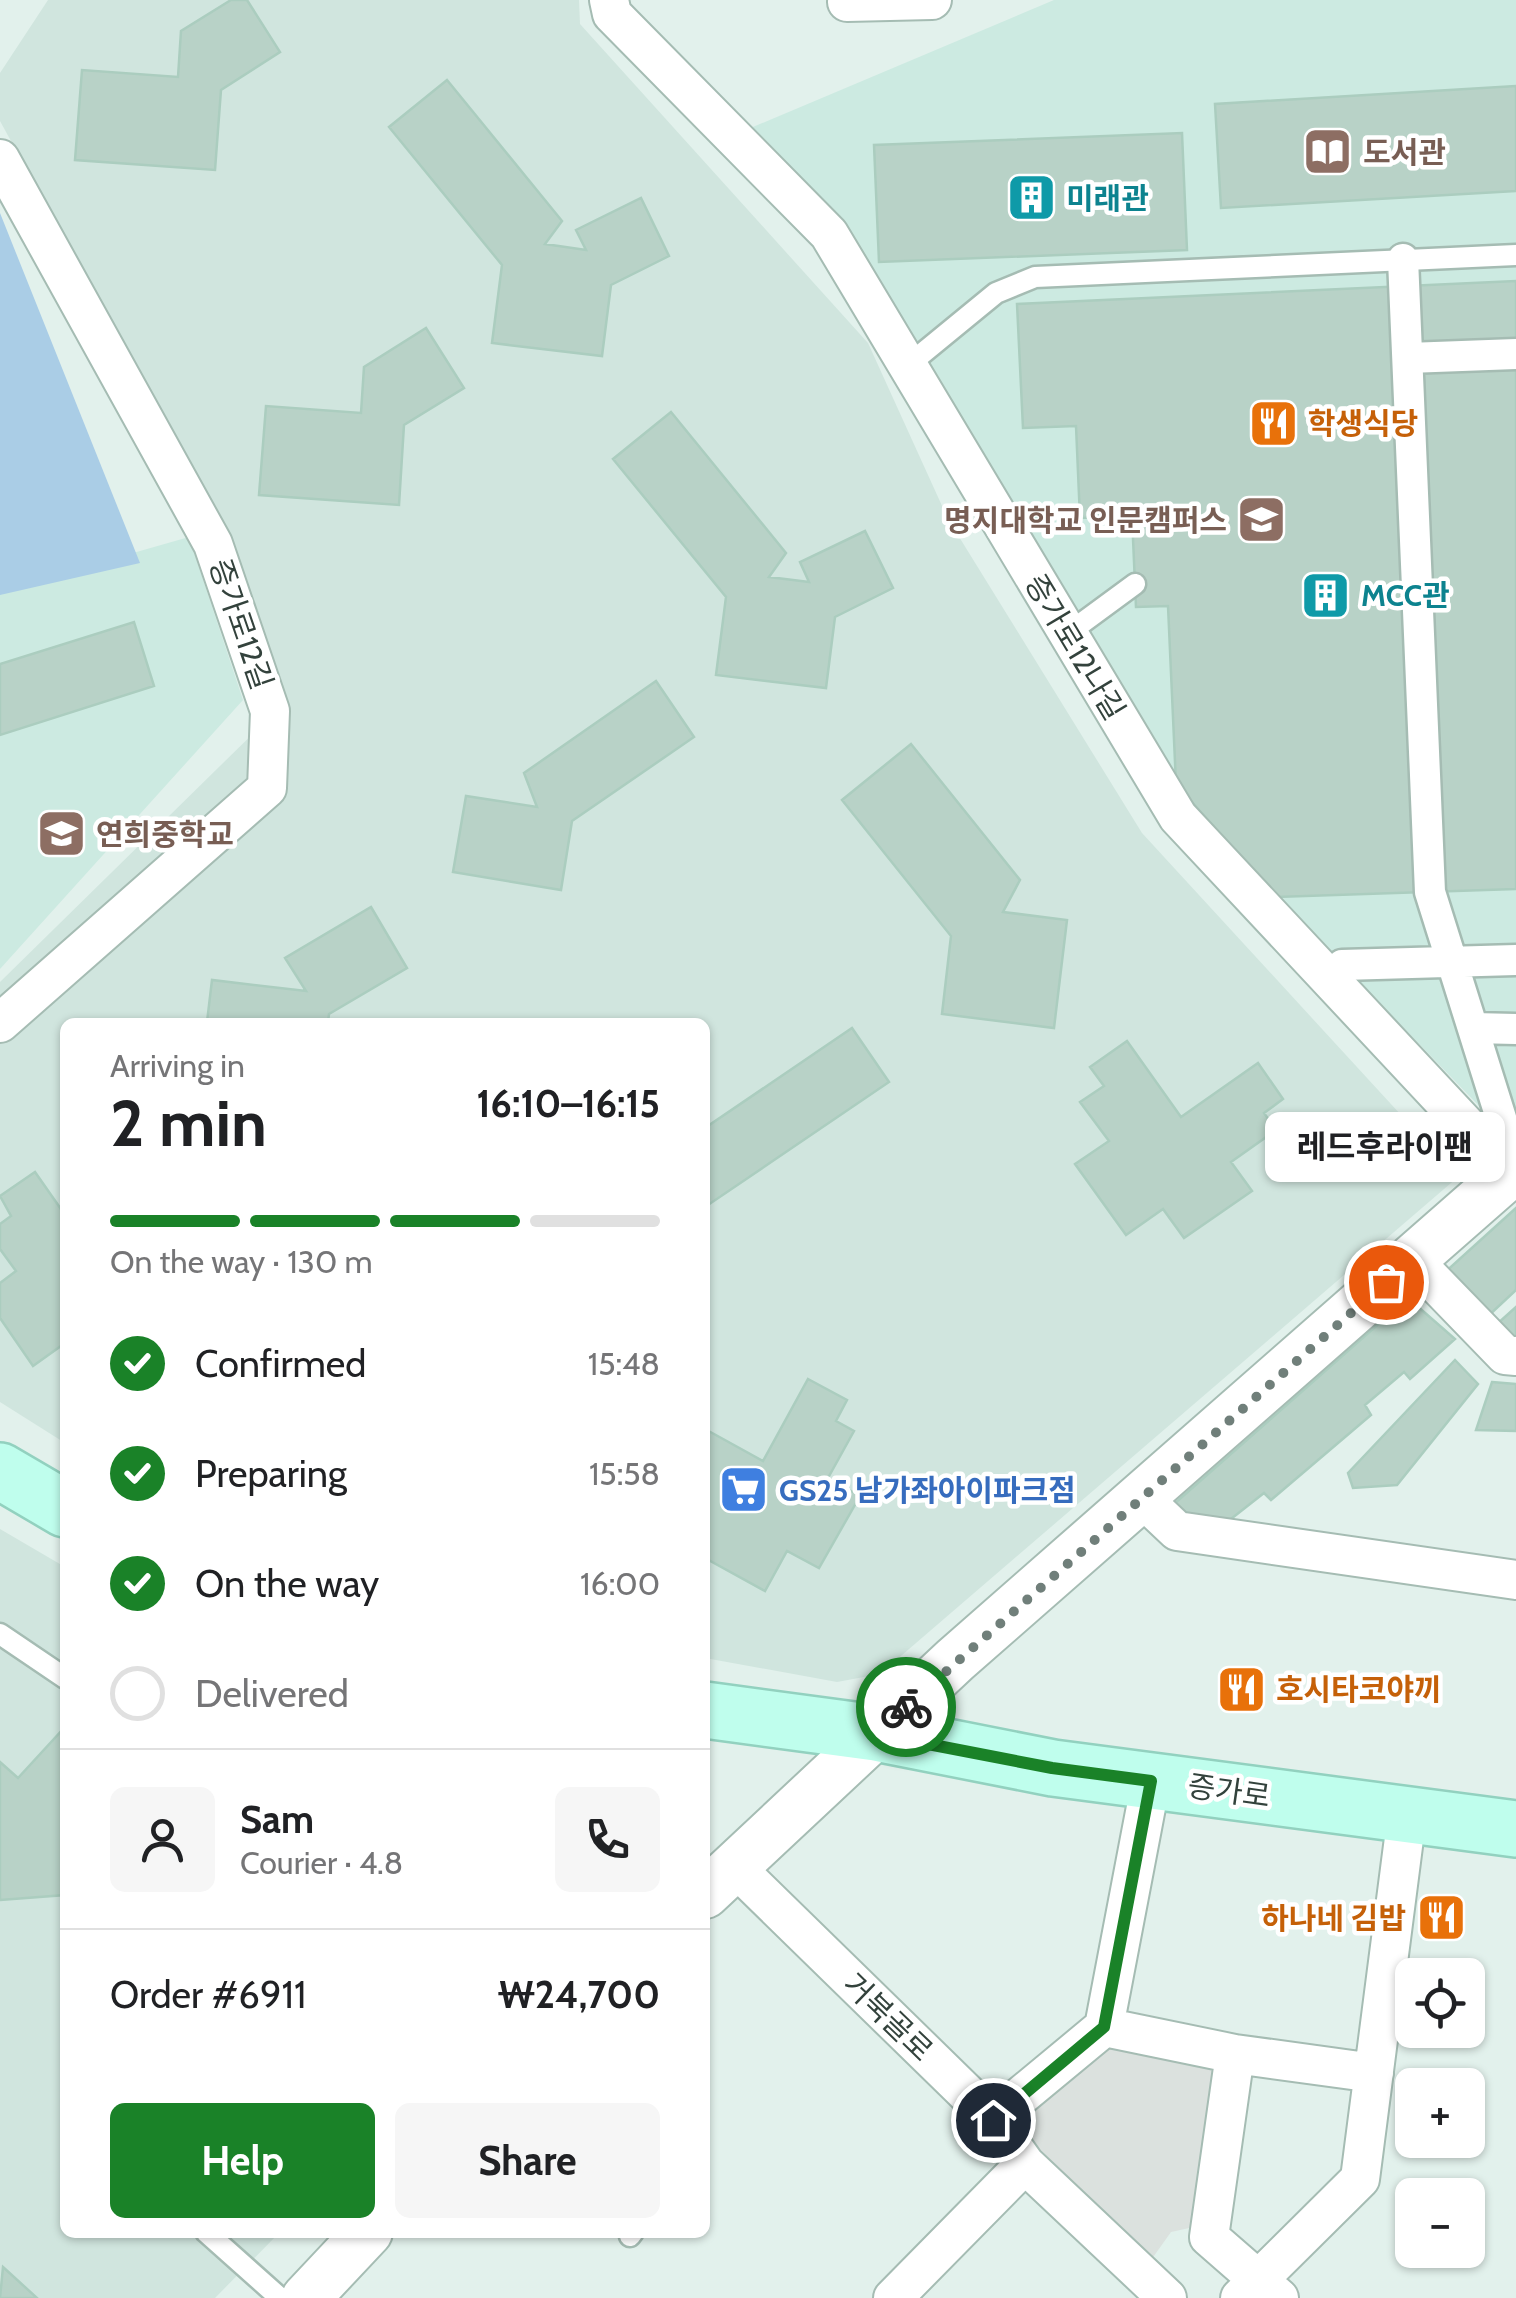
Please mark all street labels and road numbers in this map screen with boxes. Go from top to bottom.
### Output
street label: 증가로12길 [201,554,281,694]
street label: 증가로12나길 [1017,567,1133,727]
street label: 증가로 [1185,1767,1273,1815]
street label: 거북골로 [835,1965,941,2069]

